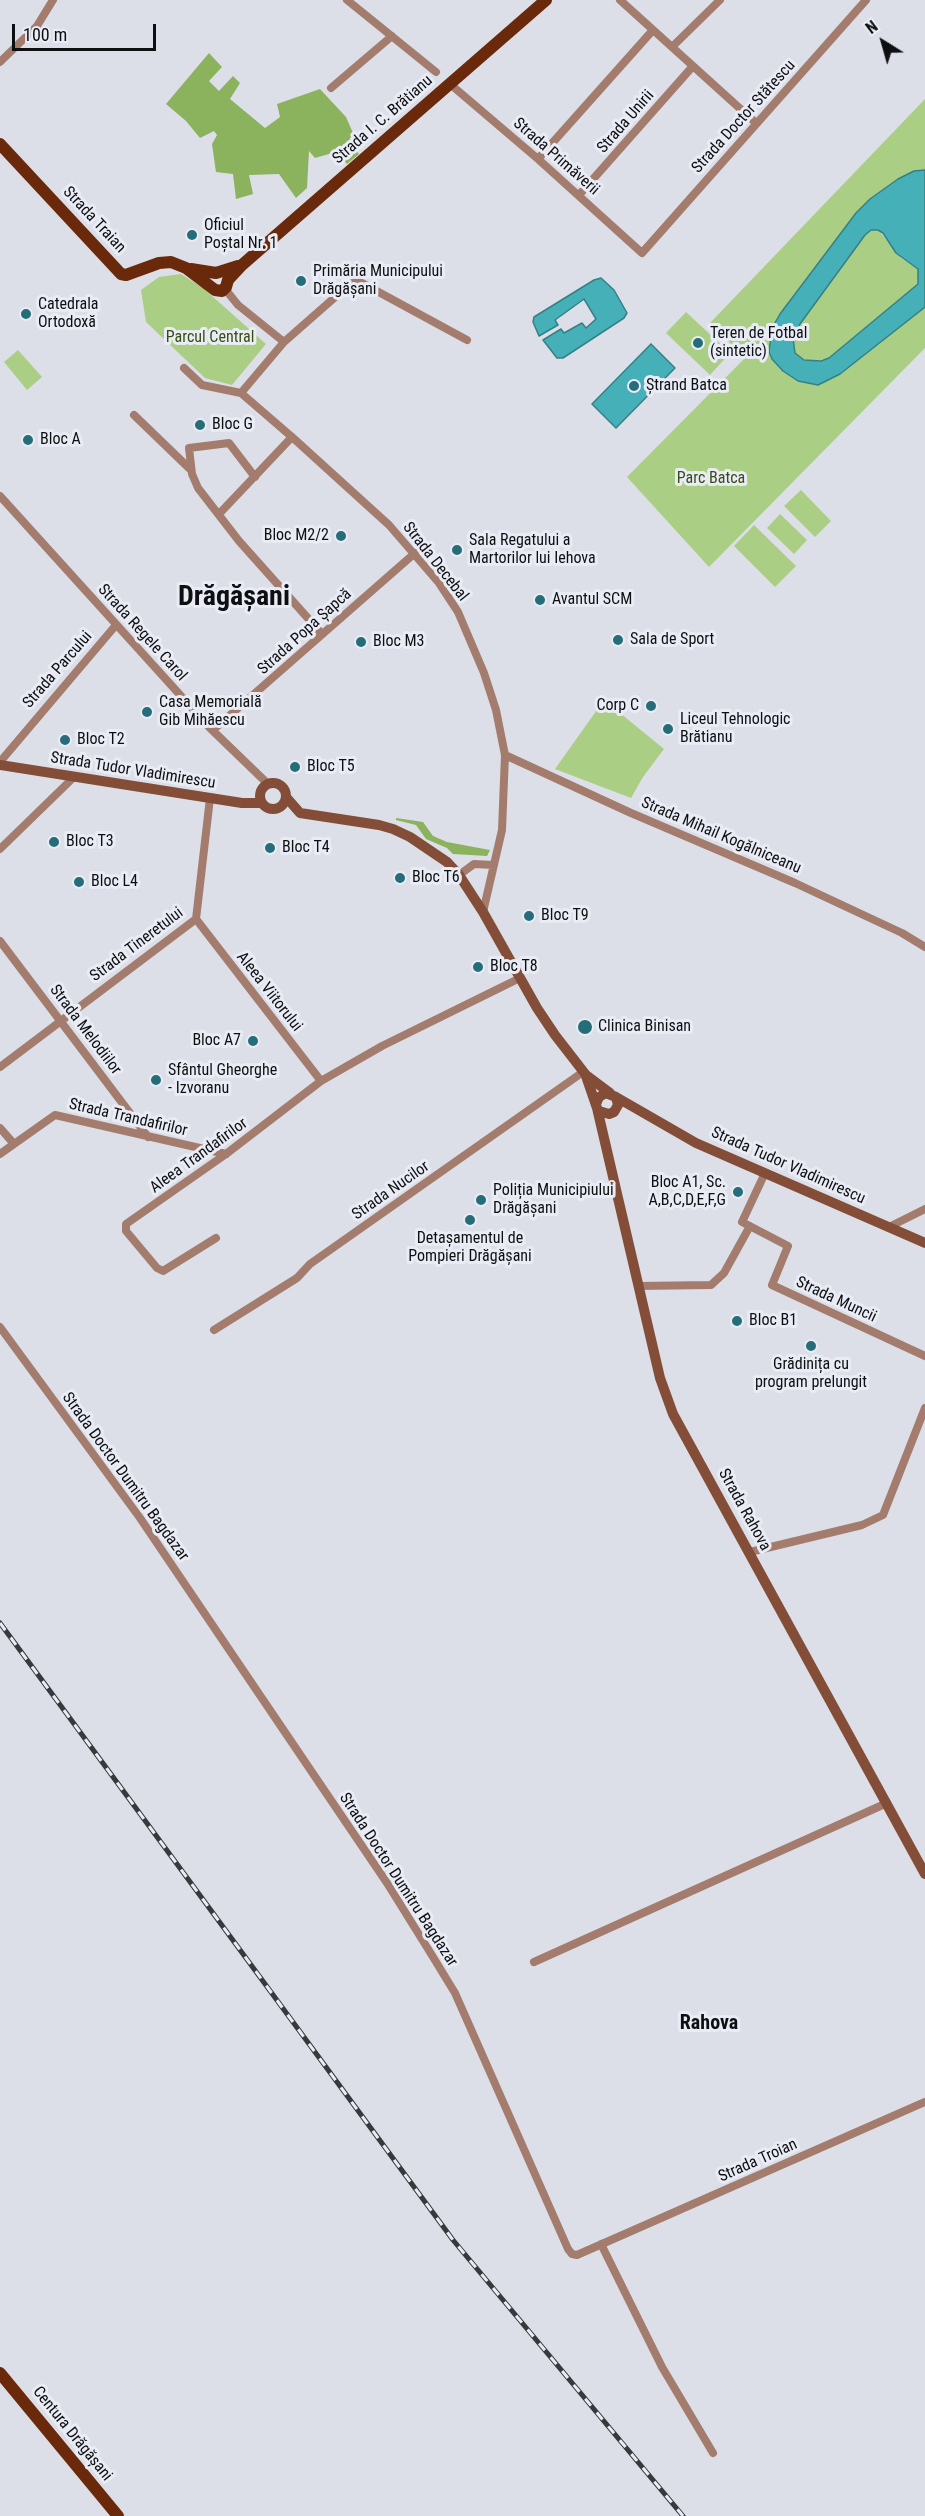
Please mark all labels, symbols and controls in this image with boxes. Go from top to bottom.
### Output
scale bar [15,12,159,50]
north arrow [853,12,913,72]
text: N [862,17,881,38]
text: 100 m [23,24,67,45]
street label: Strada Doctor Stătescu [688,56,800,178]
street label: Strada I. C. Brătianu [329,71,437,169]
street label: Strada Unirii [593,87,659,157]
street label: Strada Primăverii [509,114,603,200]
street label: Strada Traian [58,183,130,257]
place label: Oficiul Poștal Nr. 1 [204,216,277,254]
marker: Oficiul Poștal Nr. 1 [185,228,199,242]
place label: Primăria Municipului Drăgășani [313,262,443,300]
marker: Primăria Municipului Drăgășani [294,274,308,288]
place label: Catedrala Ortodoxă [38,295,98,333]
marker: Catedrala Ortodoxă [19,307,33,321]
place label: Teren de Fotbal (sintetic) [710,324,807,362]
park label: Parcul Central [166,328,254,348]
marker: Teren de Fotbal (sintetic) [691,336,705,350]
place label: Ștrand Batca [646,376,727,396]
marker: Ștrand Batca [627,379,641,393]
place label: Bloc G [212,415,253,435]
marker: Bloc G [193,418,207,432]
place label: Bloc A [40,430,81,450]
marker: Bloc A [21,433,35,447]
park label: Parc Batca [677,469,745,489]
street label: Strada Decebal [398,519,472,605]
place label: Bloc M2/2 [264,526,329,546]
marker: Bloc M2/2 [334,529,348,543]
place label: Sala Regatului a Martorilor lui Iehova [469,531,596,569]
marker: Sala Regatului a Martorilor lui Iehova [450,543,464,557]
street label: Strada Regele Carol [93,581,191,685]
district label: Drăgășani [178,581,290,615]
street label: Strada Popa Șapcă [254,585,356,679]
place label: Avantul SCM [552,590,632,610]
marker: Avantul SCM [533,593,547,607]
street label: Strada Parcului [19,628,97,712]
place label: Sala de Sport [630,630,714,650]
place label: Bloc M3 [373,632,424,652]
marker: Sala de Sport [611,633,625,647]
marker: Bloc M3 [354,635,368,649]
place label: Casa Memorială Gib Mihăescu [159,693,262,731]
place label: Corp C [596,696,639,716]
marker: Corp C [644,699,658,713]
marker: Casa Memorială Gib Mihăescu [140,705,154,719]
place label: Liceul Tehnologic Brătianu [680,710,790,748]
marker: Liceul Tehnologic Brătianu [661,722,675,736]
place label: Bloc T2 [77,730,125,750]
marker: Bloc T2 [58,733,72,747]
street label: Strada Tudor Vladimirescu [49,748,217,794]
place label: Bloc T5 [307,757,355,777]
marker: Bloc T5 [288,760,302,774]
street label: Strada Mihail Kogălniceanu [638,794,804,878]
place label: Bloc T3 [66,832,114,852]
marker: Bloc T3 [47,835,61,849]
place label: Bloc T4 [282,838,330,858]
marker: Bloc T4 [263,841,277,855]
place label: Bloc T6 [412,868,460,888]
marker: Bloc T6 [393,871,407,885]
place label: Bloc L4 [91,872,138,892]
marker: Bloc L4 [72,875,86,889]
street label: Strada Tineretului [87,904,187,986]
place label: Bloc T9 [541,906,589,926]
marker: Bloc T9 [522,909,536,923]
street label: Aleea Viitorului [232,948,306,1036]
place label: Bloc T8 [490,957,538,977]
marker: Bloc T8 [471,960,485,974]
street label: Strada Melodiilor [45,981,125,1079]
place label: Clinica Binisan [598,1017,691,1037]
marker: Clinica Binisan [576,1018,594,1036]
place label: Bloc A7 [192,1031,241,1051]
marker: Bloc A7 [246,1034,260,1048]
place label: Sfântul Gheorghe - Izvoranu [168,1061,277,1099]
marker: Sfântul Gheorghe - Izvoranu [149,1073,163,1087]
street label: Strada Trandafirilor [67,1095,189,1141]
street label: Aleea Trandafirilor [147,1114,251,1198]
street label: Strada Tudor Vladimirescu [708,1123,868,1209]
street label: Strada Nucilor [349,1157,433,1225]
place label: Bloc A1, Sc. A,B,C,D,E,F,G [648,1173,726,1211]
place label: Poliția Municipiului Drăgășani [493,1181,614,1219]
marker: Bloc A1, Sc. A,B,C,D,E,F,G [731,1185,745,1199]
marker: Poliția Municipiului Drăgășani [474,1193,488,1207]
marker: Detașamentul de Pompieri Drăgășani [463,1213,477,1227]
place label: Detașamentul de Pompieri Drăgășani [408,1229,532,1267]
street label: Strada Muncii [793,1273,879,1327]
place label: Bloc B1 [749,1311,797,1331]
marker: Bloc B1 [730,1314,744,1328]
marker: Grădinița cu program prelungit [804,1339,818,1353]
place label: Grădinița cu program prelungit [755,1355,867,1393]
street label: Strada Doctor Dumitru Bagdazar [57,1389,193,1565]
street label: Strada Rahova [714,1466,774,1554]
street label: Strada Doctor Dumitru Bagdazar [335,1790,461,1970]
district label: Rahova [680,2012,738,2036]
street label: Strada Troian [716,2135,800,2187]
street label: Centura Drăgășani [28,2383,116,2485]

